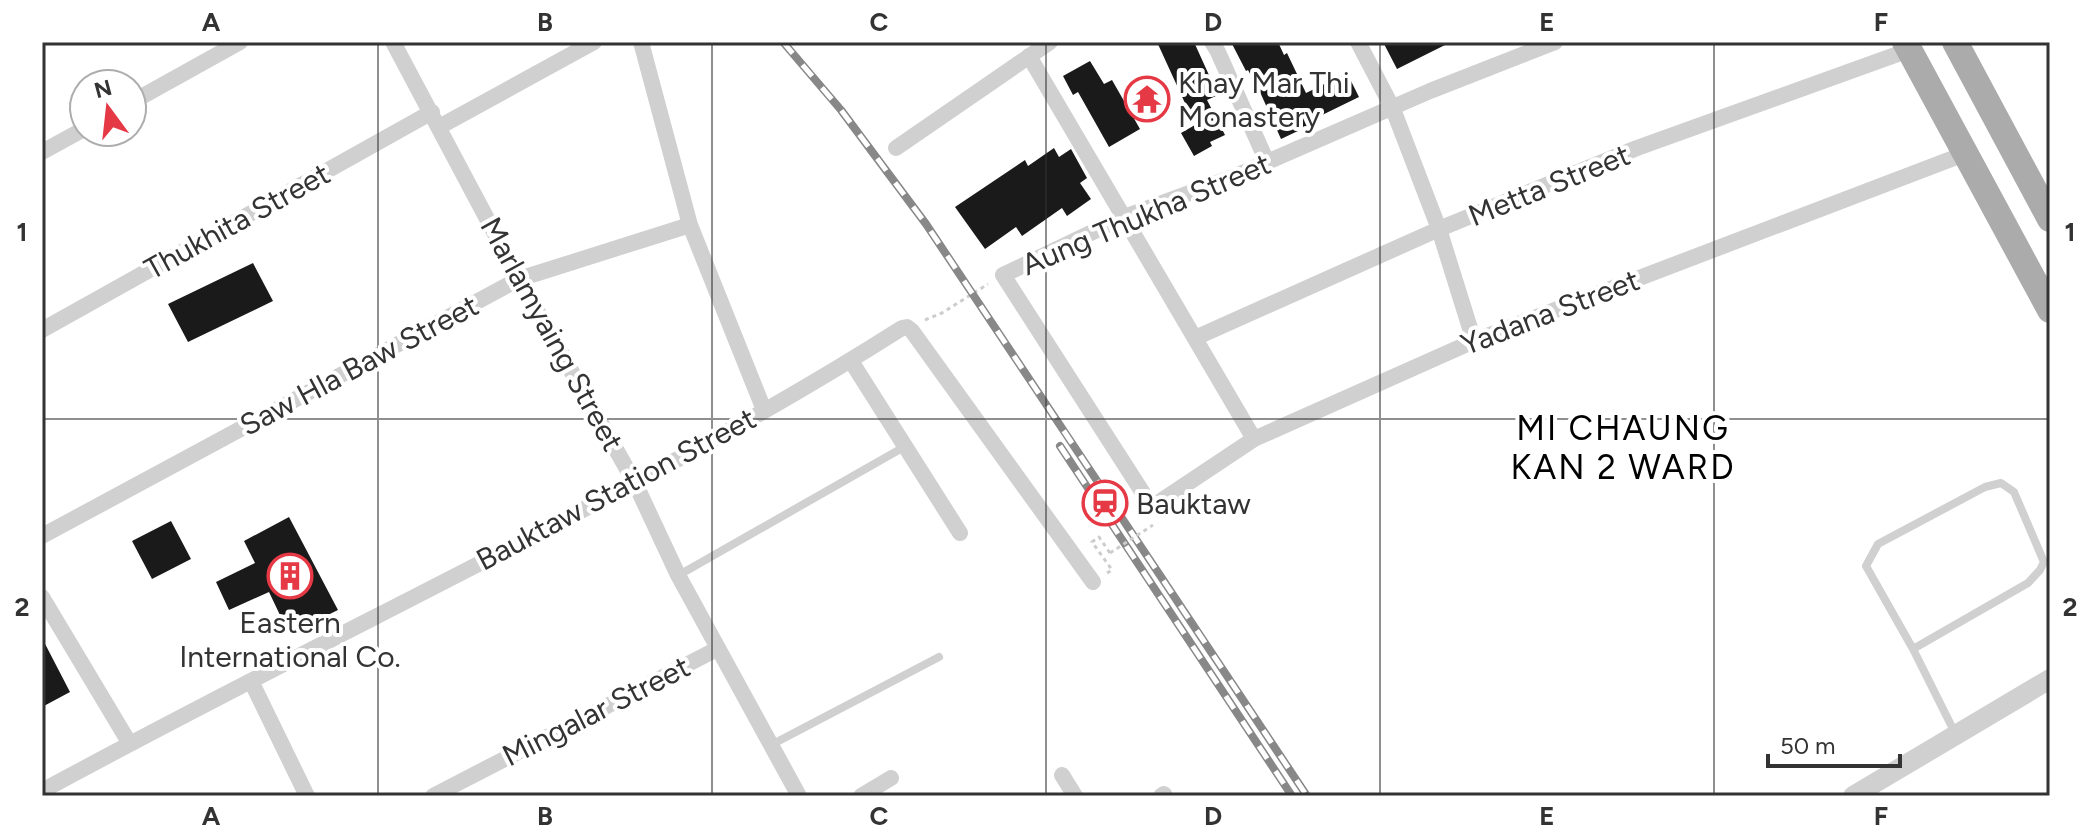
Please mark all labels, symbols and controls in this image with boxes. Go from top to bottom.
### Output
text: A [202,6,221,38]
text: B [537,6,553,38]
text: C [870,6,889,38]
text: D [1204,6,1222,38]
text: E [1539,6,1555,38]
text: F [1874,6,1888,38]
place label: Khay Mar Thi Monastery [1178,64,1350,135]
north arrow [68,68,148,148]
text: N [91,74,115,104]
temple icon: Khay Mar Thi Monastery [1123,75,1171,123]
street label: Metta Street [1463,136,1635,234]
street label: Aung Thukha Street [1016,145,1276,283]
street label: Thukhita Street [138,155,336,287]
street label: Marlamyaing Street [472,211,632,457]
text: 1 [17,216,27,248]
text: 1 [2065,216,2075,248]
street label: Yadana Street [1456,261,1644,363]
street label: Saw Hla Baw Street [233,287,485,443]
street label: Bauktaw Station Street [470,400,762,578]
district label: MI CHAUNG KAN 2 WARD [1510,408,1736,488]
station icon: Bauktaw [1081,479,1129,527]
place label: Bauktaw [1136,485,1251,522]
building icon: Eastern International Co. [266,552,314,600]
text: 2 [14,591,30,623]
text: 2 [2062,591,2078,623]
place label: Eastern International Co. [179,604,401,675]
street label: Mingalar Street [496,648,696,774]
scale bar [1768,718,1900,768]
text: 50 m [1780,731,1836,760]
text: A [202,800,221,832]
text: B [537,800,553,832]
text: C [870,800,889,832]
text: D [1204,800,1222,832]
text: E [1539,800,1555,832]
text: F [1874,800,1888,832]

